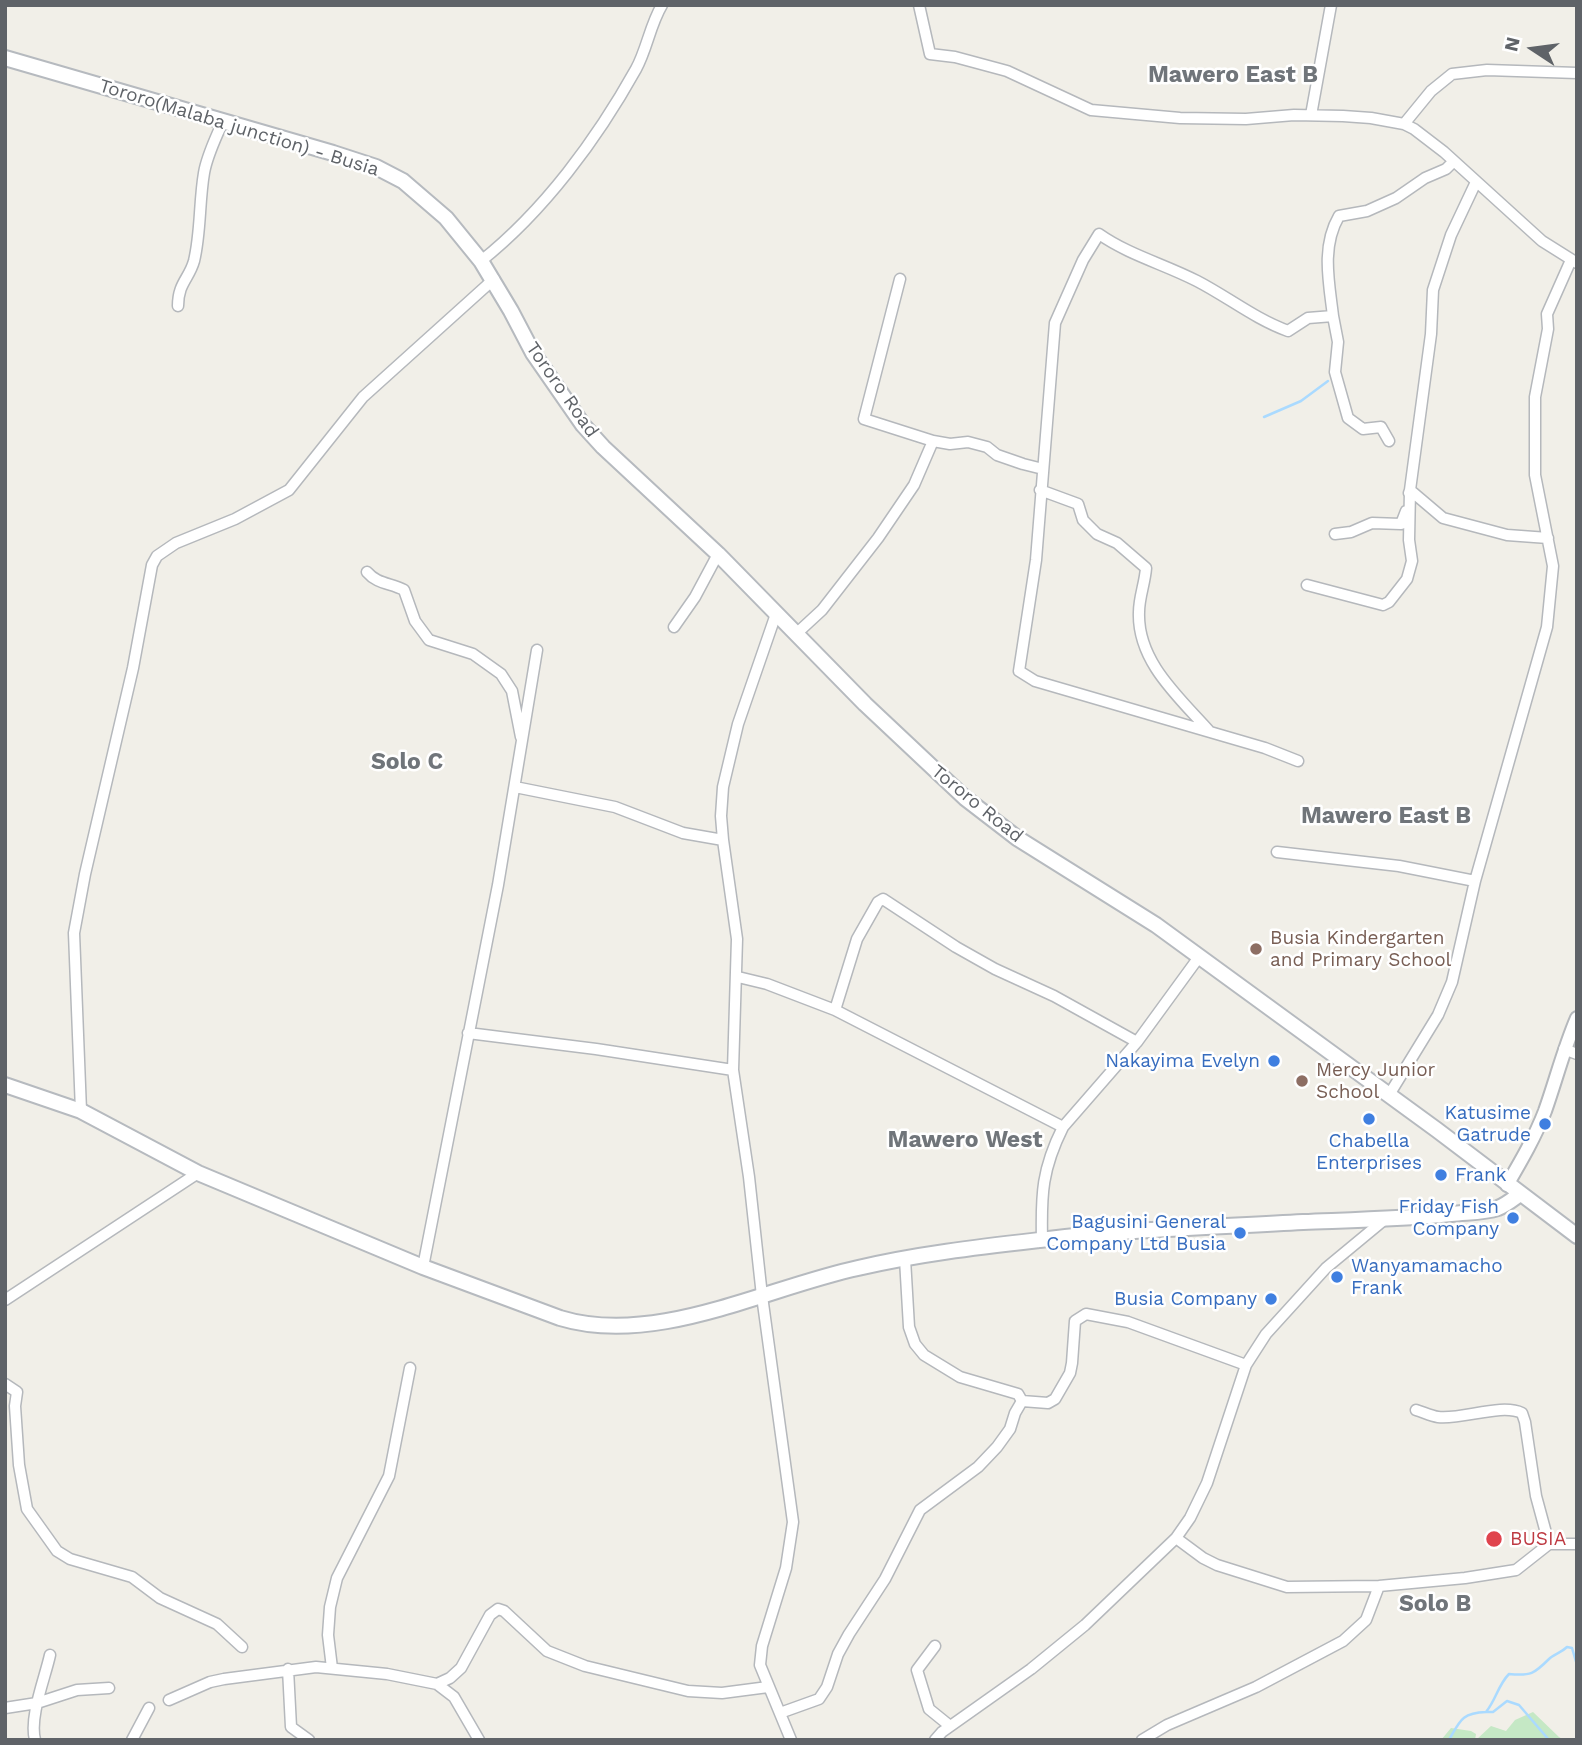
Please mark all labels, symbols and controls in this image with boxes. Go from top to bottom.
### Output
north arrow [1498,14,1568,84]
text: N [1499,35,1525,54]
district label: Mawero East B [1148,61,1318,89]
street label: Tororo(Malaba junction) - Busia [96,75,382,181]
street label: Tororo Road [521,338,603,442]
district label: Solo C [371,748,443,776]
street label: Tororo Road [927,760,1027,848]
district label: Mawero East B [1301,802,1471,830]
place label: Busia Kindergarten and Primary School [1270,927,1451,971]
marker: Busia Kindergarten and Primary School [1248,941,1264,957]
place label: Nakayima Evelyn [1105,1050,1260,1072]
marker: Nakayima Evelyn [1266,1053,1282,1069]
place label: Mercy Junior School [1316,1059,1435,1103]
marker: Mercy Junior School [1294,1073,1310,1089]
place label: Katusime Gatrude [1445,1102,1531,1146]
marker: Chabella Enterprises [1361,1111,1377,1127]
marker: Katusime Gatrude [1537,1116,1553,1132]
district label: Mawero West [888,1126,1042,1154]
place label: Chabella Enterprises [1316,1130,1422,1174]
place label: Frank [1455,1164,1507,1186]
marker: Frank [1433,1167,1449,1183]
place label: Friday Fish Company [1399,1196,1499,1240]
marker: Friday Fish Company [1505,1210,1521,1226]
place label: Bagusini General Company Ltd Busia [1046,1211,1226,1255]
marker: Bagusini General Company Ltd Busia [1232,1225,1248,1241]
place label: Wanyamamacho Frank [1351,1255,1503,1299]
marker: Wanyamamacho Frank [1329,1269,1345,1285]
place label: Busia Company [1114,1288,1257,1310]
marker: Busia Company [1263,1291,1279,1307]
place label: BUSIA [1510,1528,1566,1550]
marker: BUSIA [1484,1529,1504,1549]
district label: Solo B [1399,1590,1471,1618]

